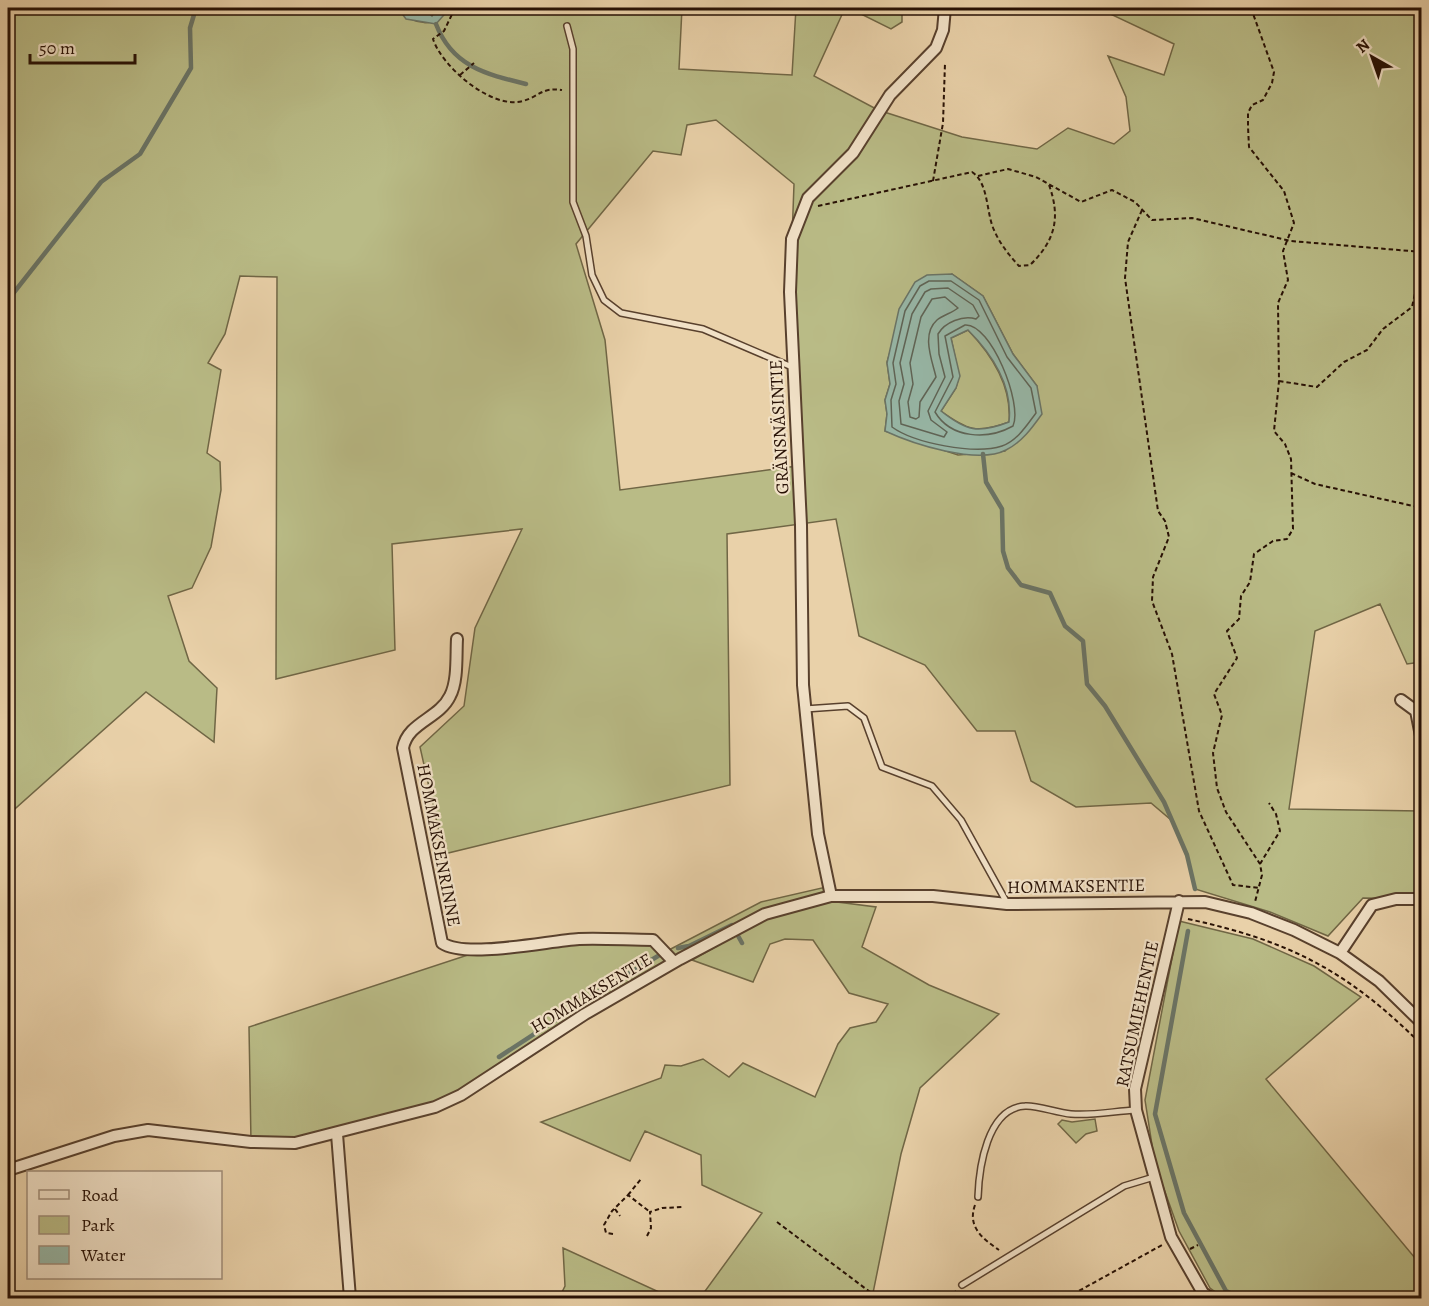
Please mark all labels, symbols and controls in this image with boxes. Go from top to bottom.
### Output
scale bar [30,27,135,65]
north arrow [1342,27,1402,87]
text: N [1351,34,1375,58]
text: 50 m [39,36,75,60]
street label: GRÄNSNÄSINTIE [763,359,795,495]
street label: HOMMAKSENRINNE [411,761,467,929]
street label: HOMMAKSENTIE [1007,873,1145,899]
street label: RATSUMIEHENTIE [1110,939,1164,1089]
street label: HOMMAKSENTIE [526,947,656,1039]
legend [27,1171,222,1279]
text: Road [81,1183,119,1207]
text: Park [81,1213,115,1237]
text: Water [80,1243,126,1267]

